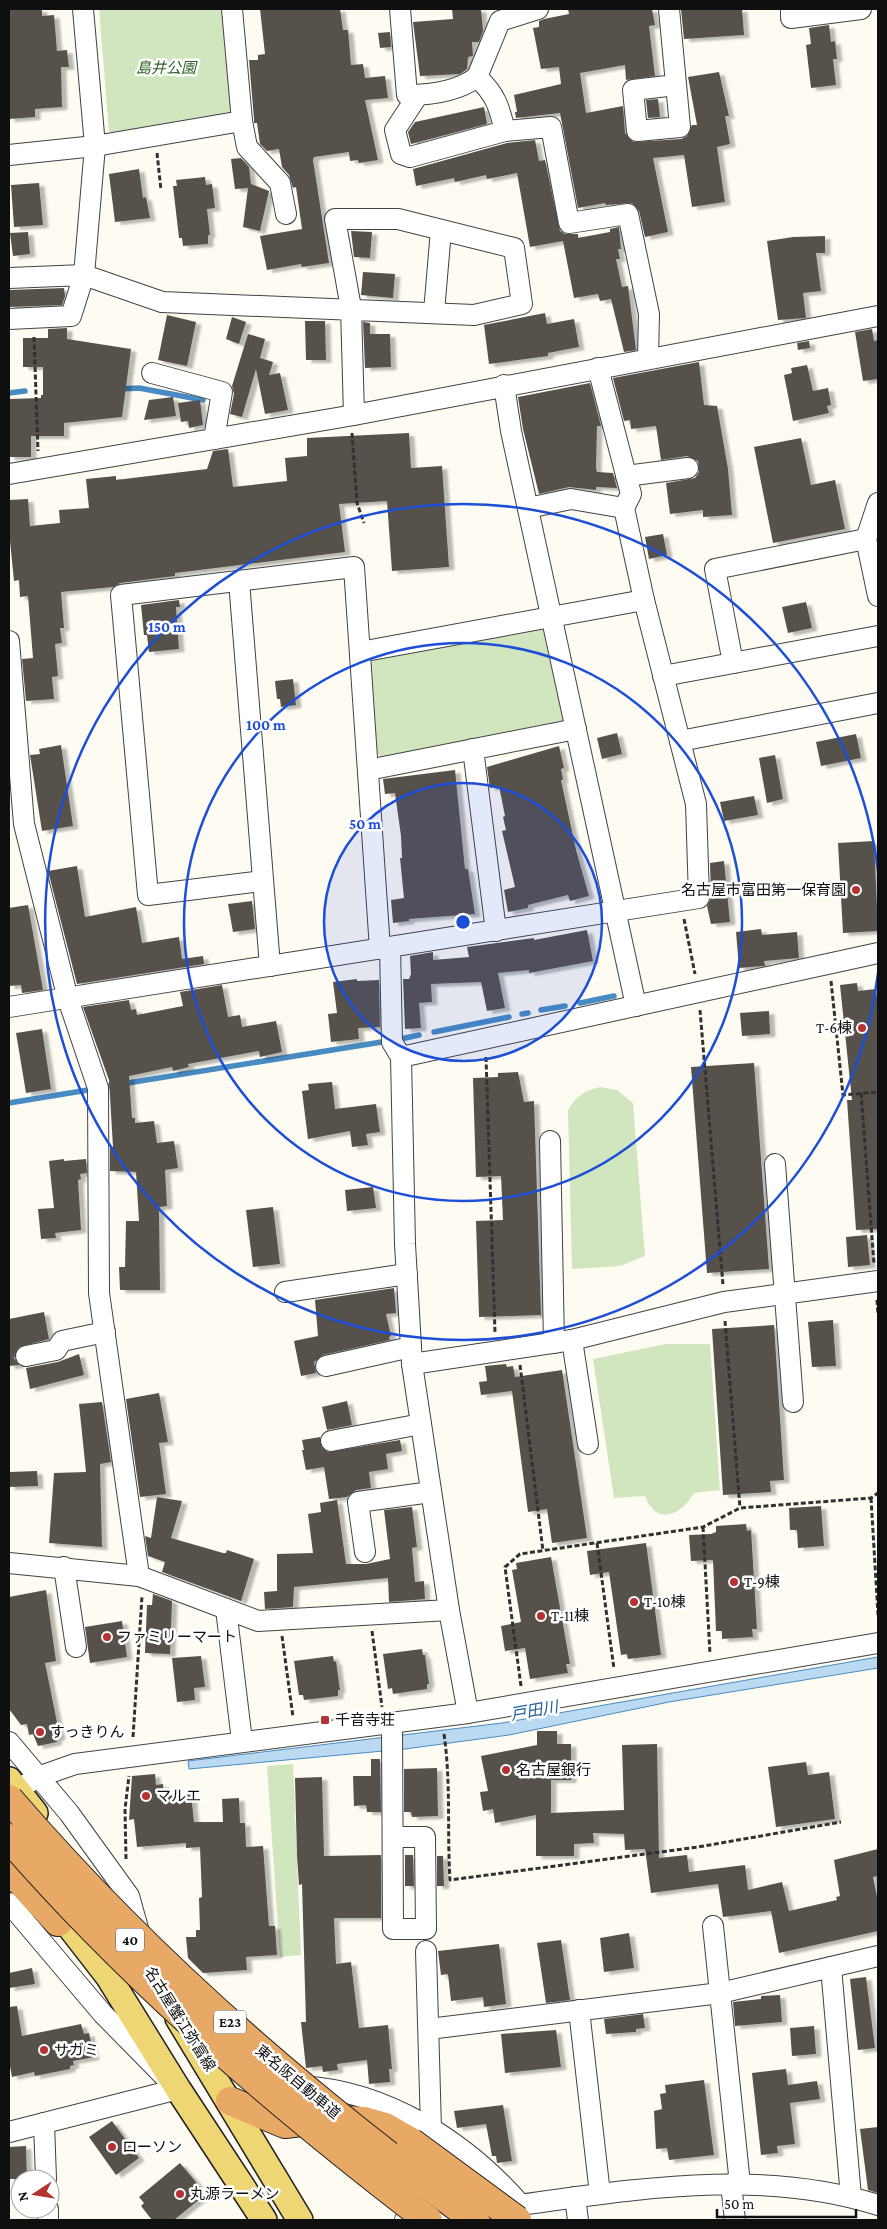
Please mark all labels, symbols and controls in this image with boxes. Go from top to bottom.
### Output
park label: 島井公園 [136,60,198,76]
text: 150 m [148,619,186,635]
text: 100 m [246,717,286,733]
text: 50 m [349,816,381,832]
place label: 名古屋市富田第一保育園 [681,882,846,898]
marker: 名古屋市富田第一保育園 [850,884,862,896]
centre of rings [454,913,472,931]
place label: T-6棟 [816,1019,852,1036]
marker: T-6棟 [856,1022,868,1034]
place label: T-9棟 [744,1573,780,1590]
marker: T-9棟 [728,1576,740,1588]
place label: T-10棟 [644,1593,686,1610]
marker: T-10棟 [628,1596,640,1608]
place label: T-11棟 [551,1607,589,1624]
marker: T-11棟 [535,1610,547,1622]
place label: ファミリーマート [117,1629,237,1645]
marker: ファミリーマート [101,1631,113,1643]
water label: 戸田川 [509,1698,561,1723]
place label: 千音寺荘 [335,1712,395,1728]
marker: 千音寺荘 [319,1714,331,1726]
place label: すっきりん [50,1724,124,1740]
marker: すっきりん [34,1726,46,1738]
place label: 名古屋銀行 [516,1762,591,1778]
marker: 名古屋銀行 [500,1764,512,1776]
place label: マルエ [156,1788,201,1804]
marker: マルエ [140,1790,152,1802]
road number: 40 [116,1928,144,1952]
street label: 名古屋蟹江弥富線 [141,1964,219,2074]
road number: E23 [214,2010,246,2034]
place label: サガミ [54,2042,99,2058]
street label: 東名阪自動車道 [253,2042,343,2122]
marker: サガミ [38,2044,50,2056]
place label: ローソン [122,2139,182,2155]
marker: ローソン [106,2141,118,2153]
north arrow [10,2169,60,2219]
place label: 丸源ラーメン [190,2186,279,2202]
scale bar [717,2186,856,2218]
marker: 丸源ラーメン [174,2188,186,2200]
text: N [13,2190,31,2203]
text: 50 m [724,2196,754,2212]

